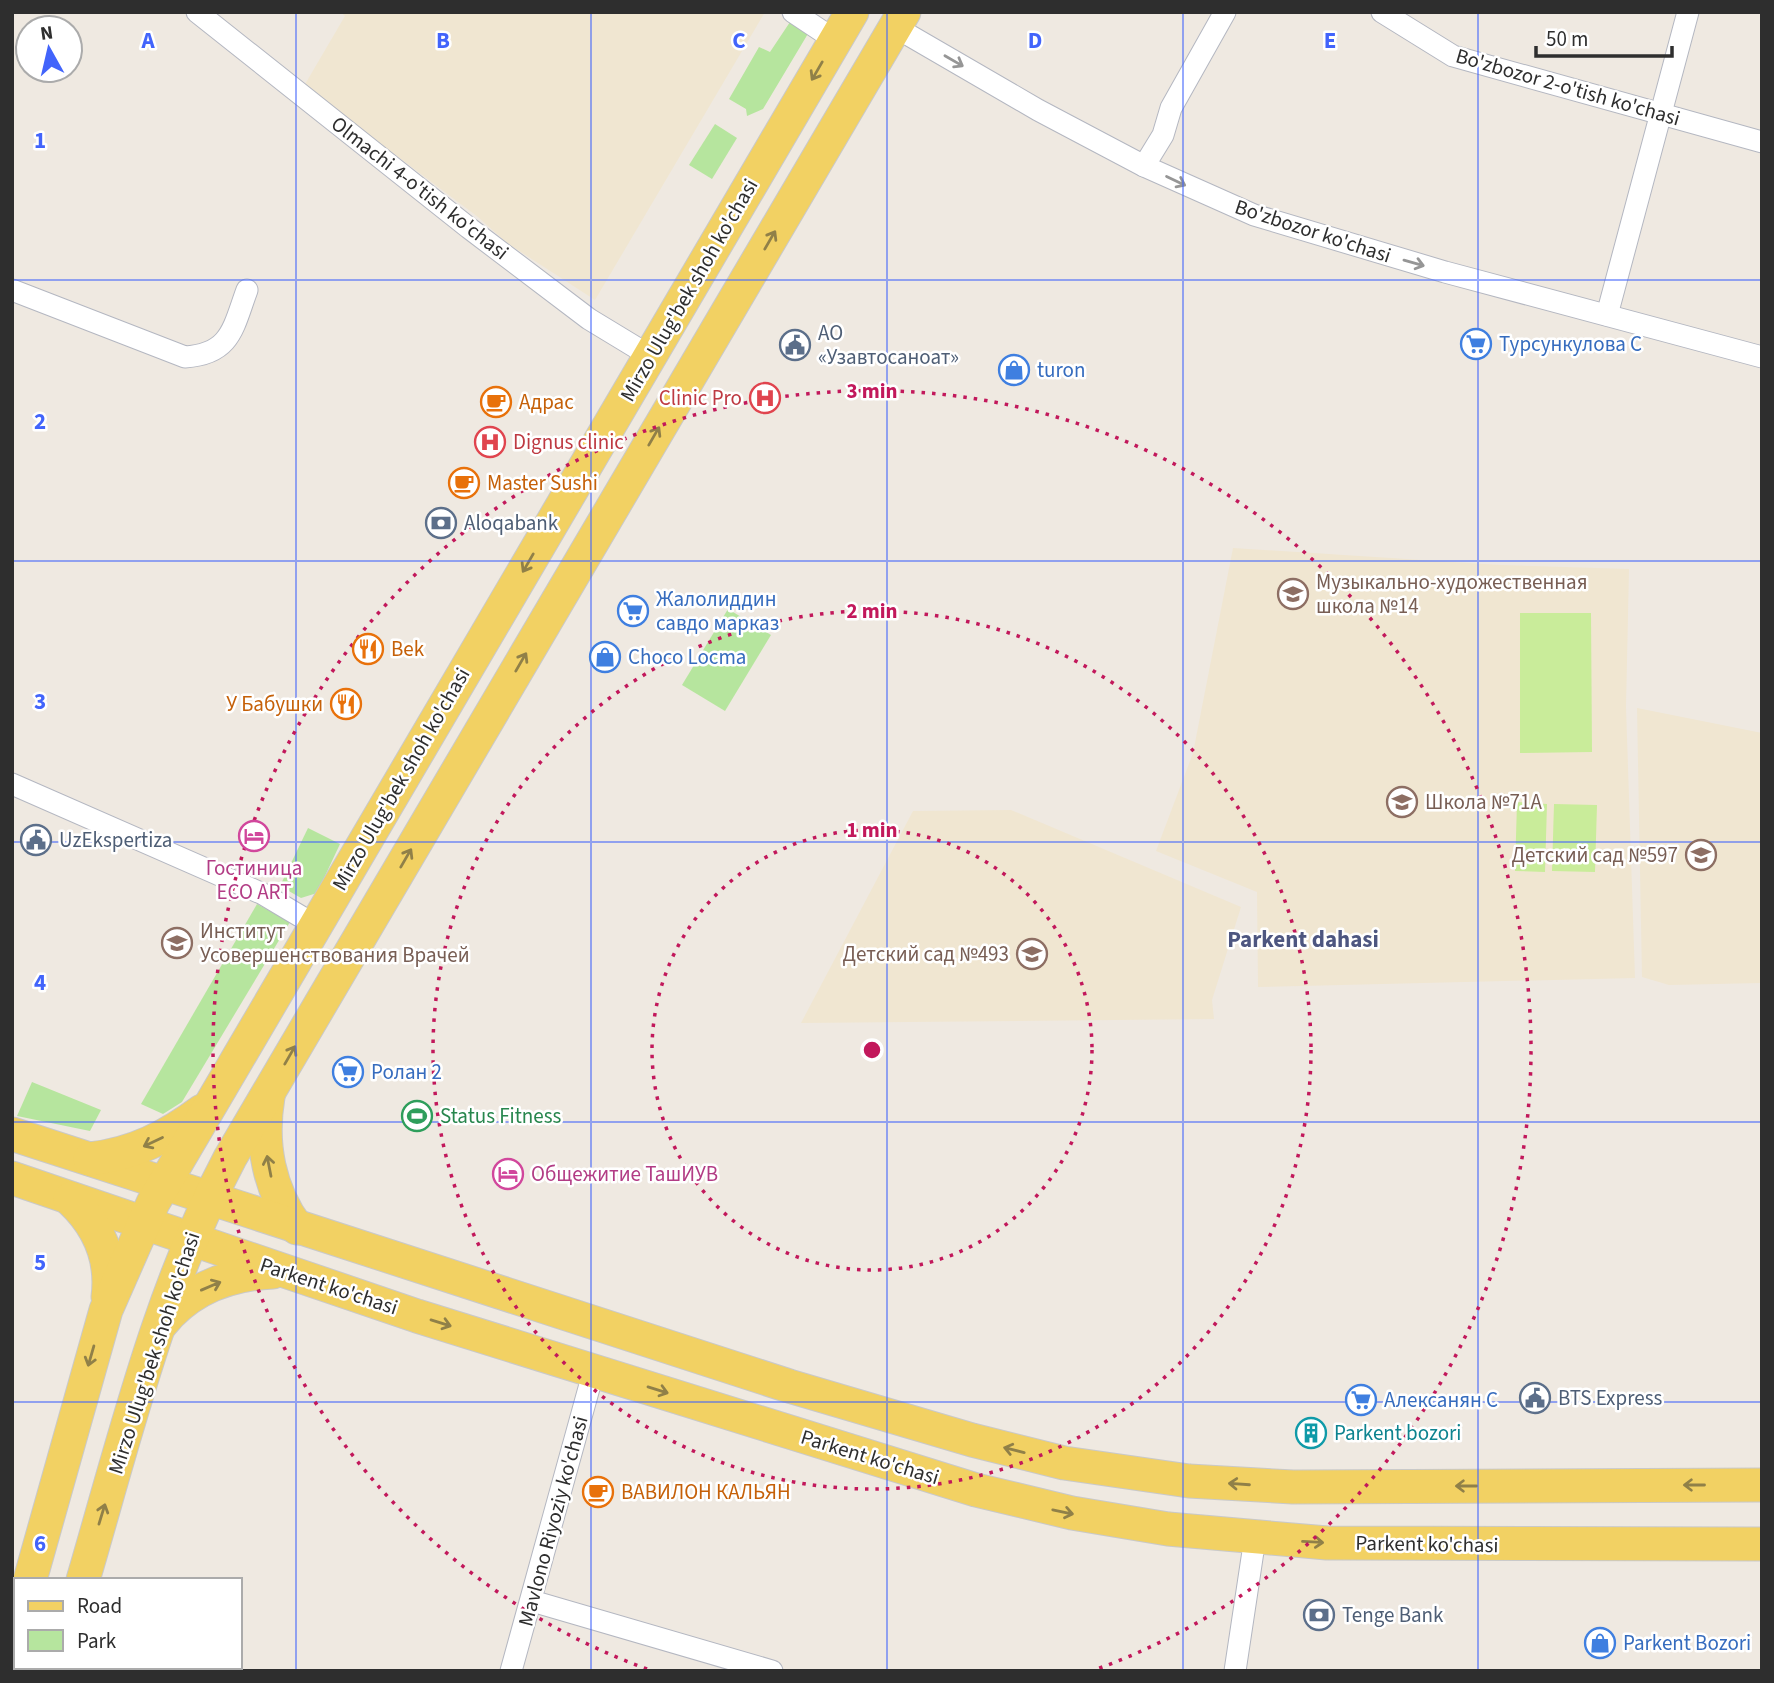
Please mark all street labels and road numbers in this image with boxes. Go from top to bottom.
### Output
street label: Bo'zbozor 2-o'tish ko'chasi [1452,41,1684,133]
street label: Olmachi 4-o'tish ko'chasi [325,109,515,267]
street label: Mirzo Ulug'bek shoh ko'chasi [613,173,765,407]
street label: Bo'zbozor ko'chasi [1231,192,1395,270]
street label: Mirzo Ulug'bek shoh ko'chasi [325,662,477,896]
street label: Mirzo Ulug'bek shoh ko'chasi [101,1228,207,1478]
street label: Parkent ko'chasi [256,1250,402,1322]
street label: Mavlono Riyoziy ko'chasi [510,1412,596,1630]
street label: Parkent ko'chasi [797,1422,943,1492]
street label: Parkent ko'chasi [1355,1528,1499,1560]

